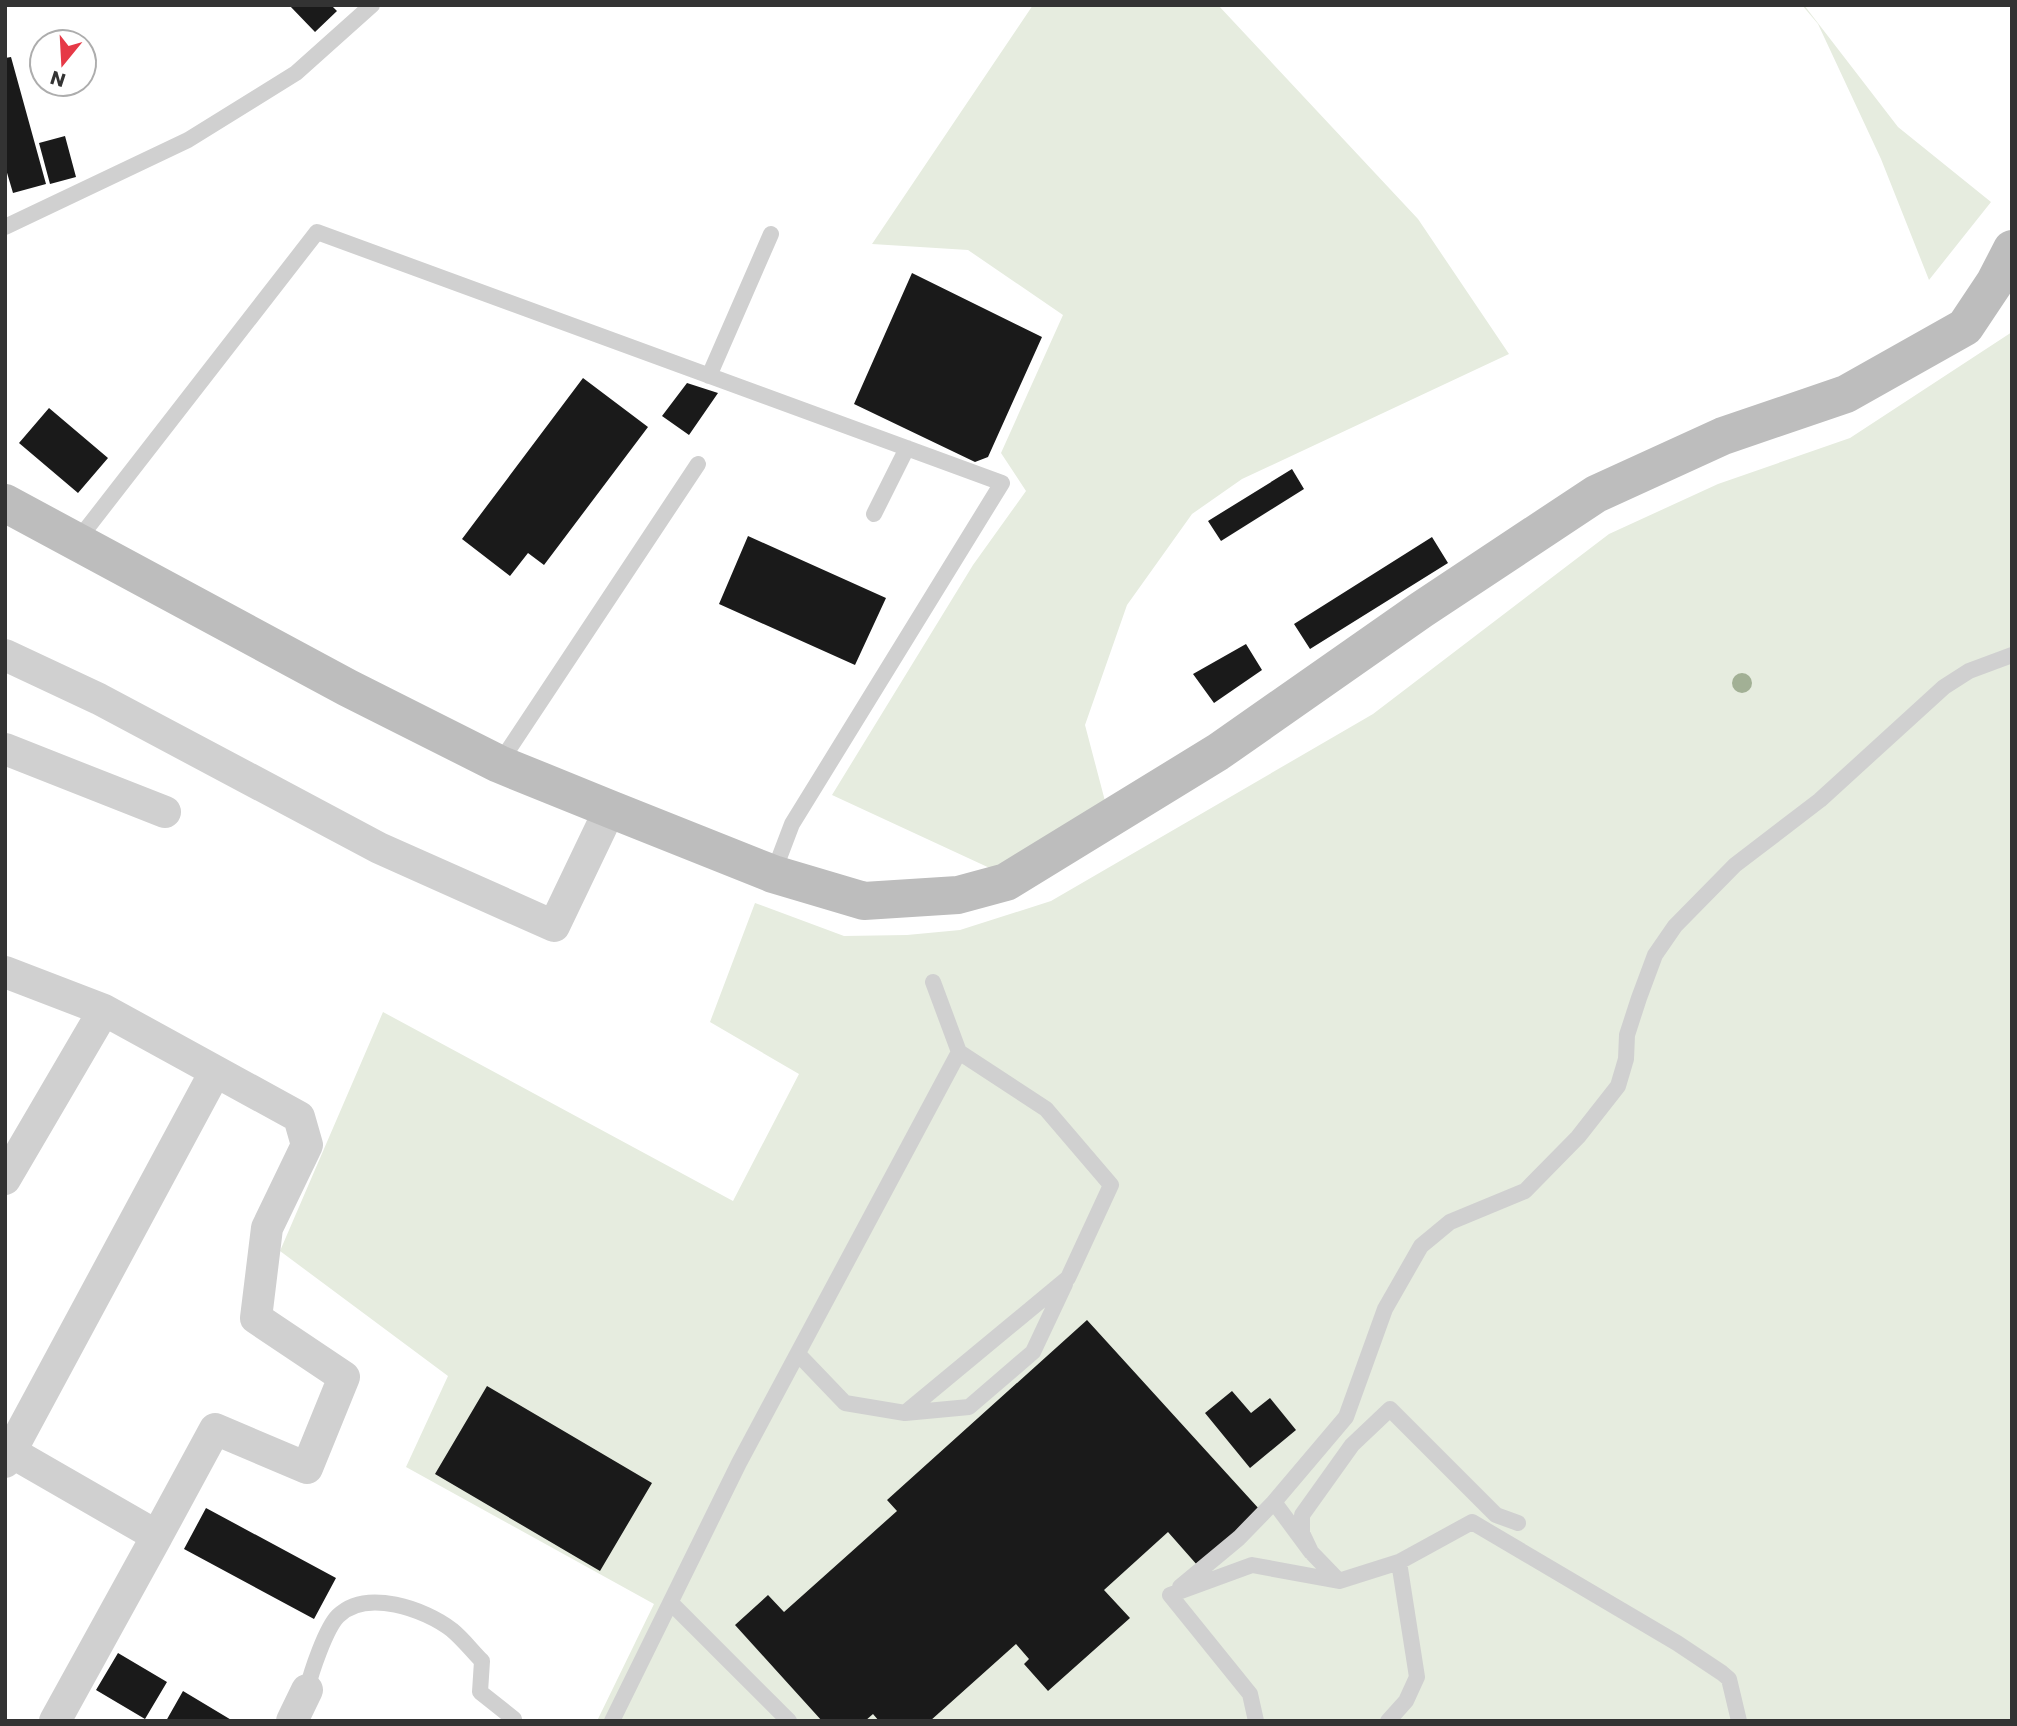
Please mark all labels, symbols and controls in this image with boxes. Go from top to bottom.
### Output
north arrow [28,28,98,98]
text: N [47,64,69,94]

